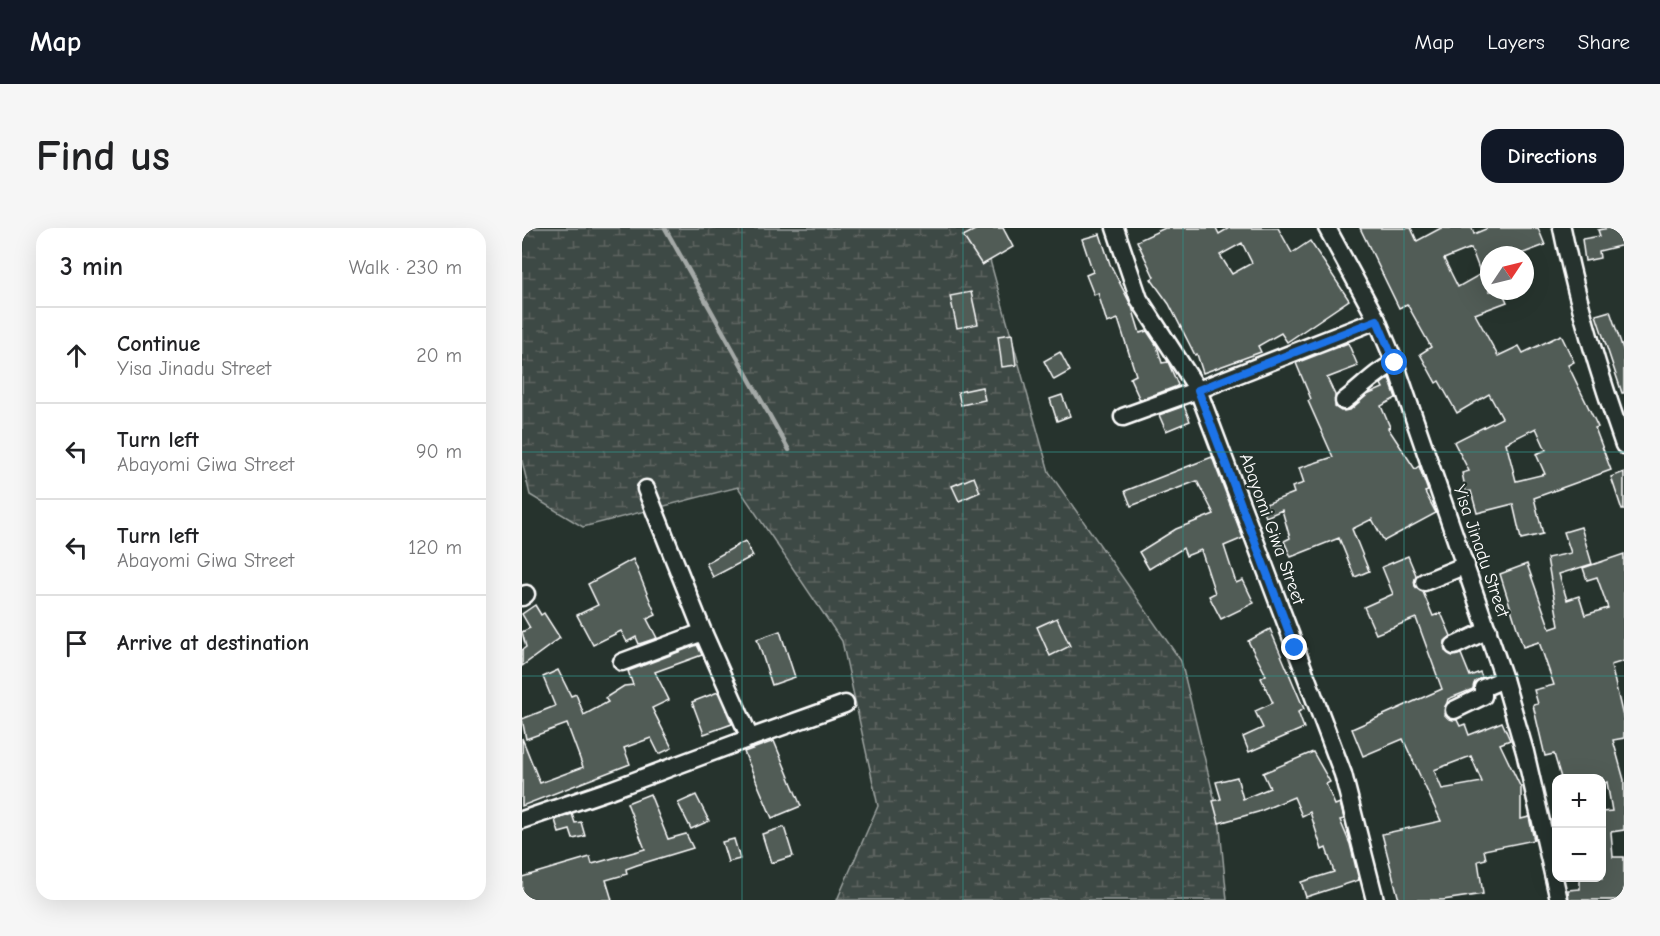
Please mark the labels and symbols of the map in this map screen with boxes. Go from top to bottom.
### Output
north arrow [1480,246,1534,300]
route start [1381,349,1407,375]
street label: Abayomi Giwa Street [1235,450,1309,608]
street label: Yisa Jinadu Street [1448,482,1514,621]
route end [1281,634,1307,660]

